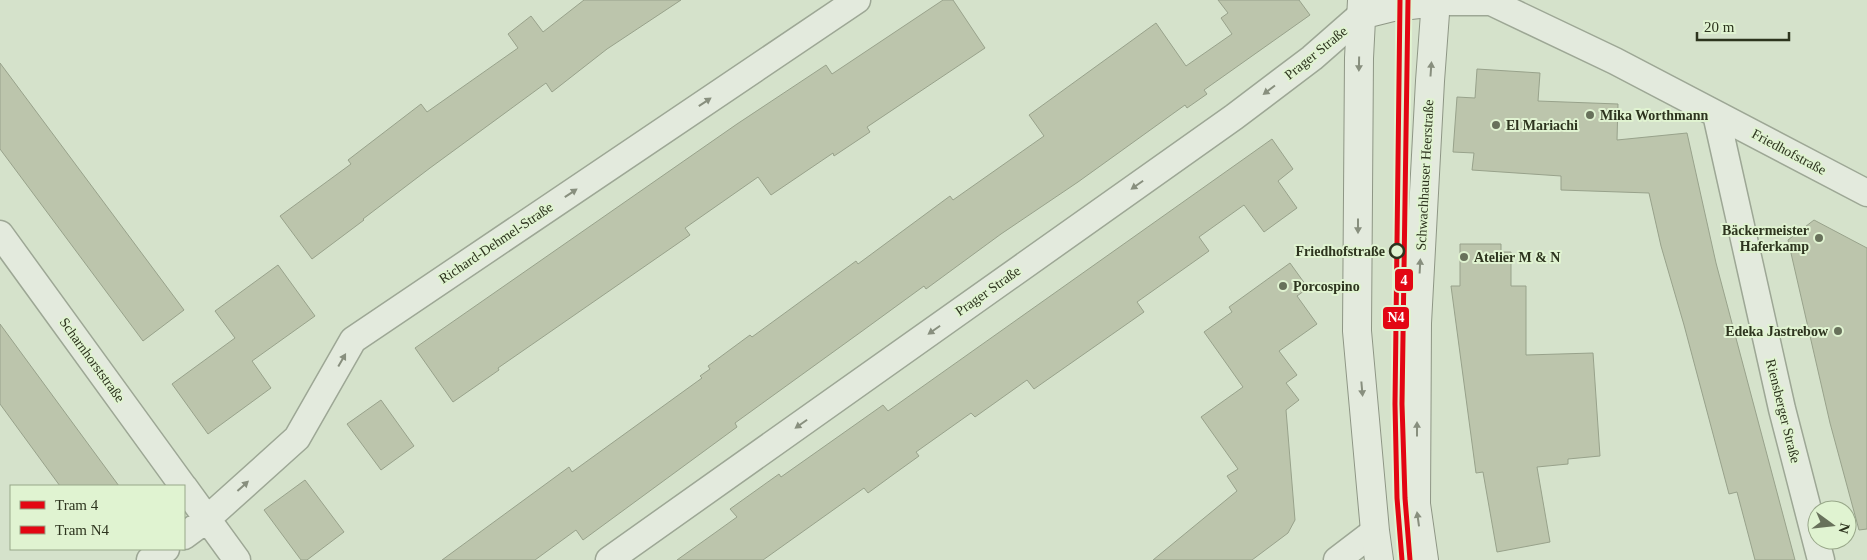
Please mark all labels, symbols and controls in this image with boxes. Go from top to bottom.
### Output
scale bar [1697,10,1790,42]
text: 20 m [1704,19,1735,35]
street label: Prager Straße [1282,23,1350,83]
one-way arrow [1355,56,1363,72]
one-way arrow [1427,61,1435,77]
one-way arrow [1263,85,1276,96]
one-way arrow [698,97,712,107]
street label: Schwachhauser Heerstraße [1414,99,1436,251]
place label: Mika Worthmann [1600,108,1708,123]
marker: Mika Worthmann [1584,109,1596,121]
place label: El Mariachi [1506,118,1578,133]
marker: El Mariachi [1490,119,1502,131]
street label: Friedhofstraße [1749,126,1829,178]
one-way arrow [1131,180,1144,190]
one-way arrow [564,188,577,198]
street label: Richard-Dehmel-Straße [436,199,556,287]
one-way arrow [1354,219,1362,235]
place label: Bäckermeister Haferkamp [1722,223,1809,254]
marker: Bäckermeister Haferkamp [1813,232,1825,244]
marker: Friedhofstraße [1389,243,1405,259]
place label: Friedhofstraße [1296,244,1385,259]
place label: Atelier M & N [1474,250,1560,265]
marker: Atelier M & N [1458,251,1470,263]
one-way arrow [1416,258,1424,274]
street label: Prager Straße [953,263,1023,319]
line badge: 4 [1394,268,1414,292]
text: 4 [1401,273,1408,288]
place label: Porcospino [1293,279,1360,294]
marker: Porcospino [1277,280,1289,292]
line badge: N4 [1382,306,1410,330]
text: N4 [1387,310,1405,325]
street label: Scharnhorststraße [56,315,128,405]
place label: Edeka Jastrebow [1725,324,1829,339]
one-way arrow [927,325,940,335]
marker: Edeka Jastrebow [1832,325,1844,337]
one-way arrow [337,353,346,366]
street label: Riensberger Straße [1763,357,1803,465]
one-way arrow [1359,381,1367,397]
one-way arrow [794,419,808,429]
one-way arrow [1413,421,1421,437]
one-way arrow [237,481,250,492]
legend [10,485,185,550]
text: Tram 4 [55,497,99,513]
north arrow [1807,500,1857,550]
one-way arrow [1414,511,1422,527]
text: N [1836,521,1853,535]
text: Tram N4 [55,522,110,538]

